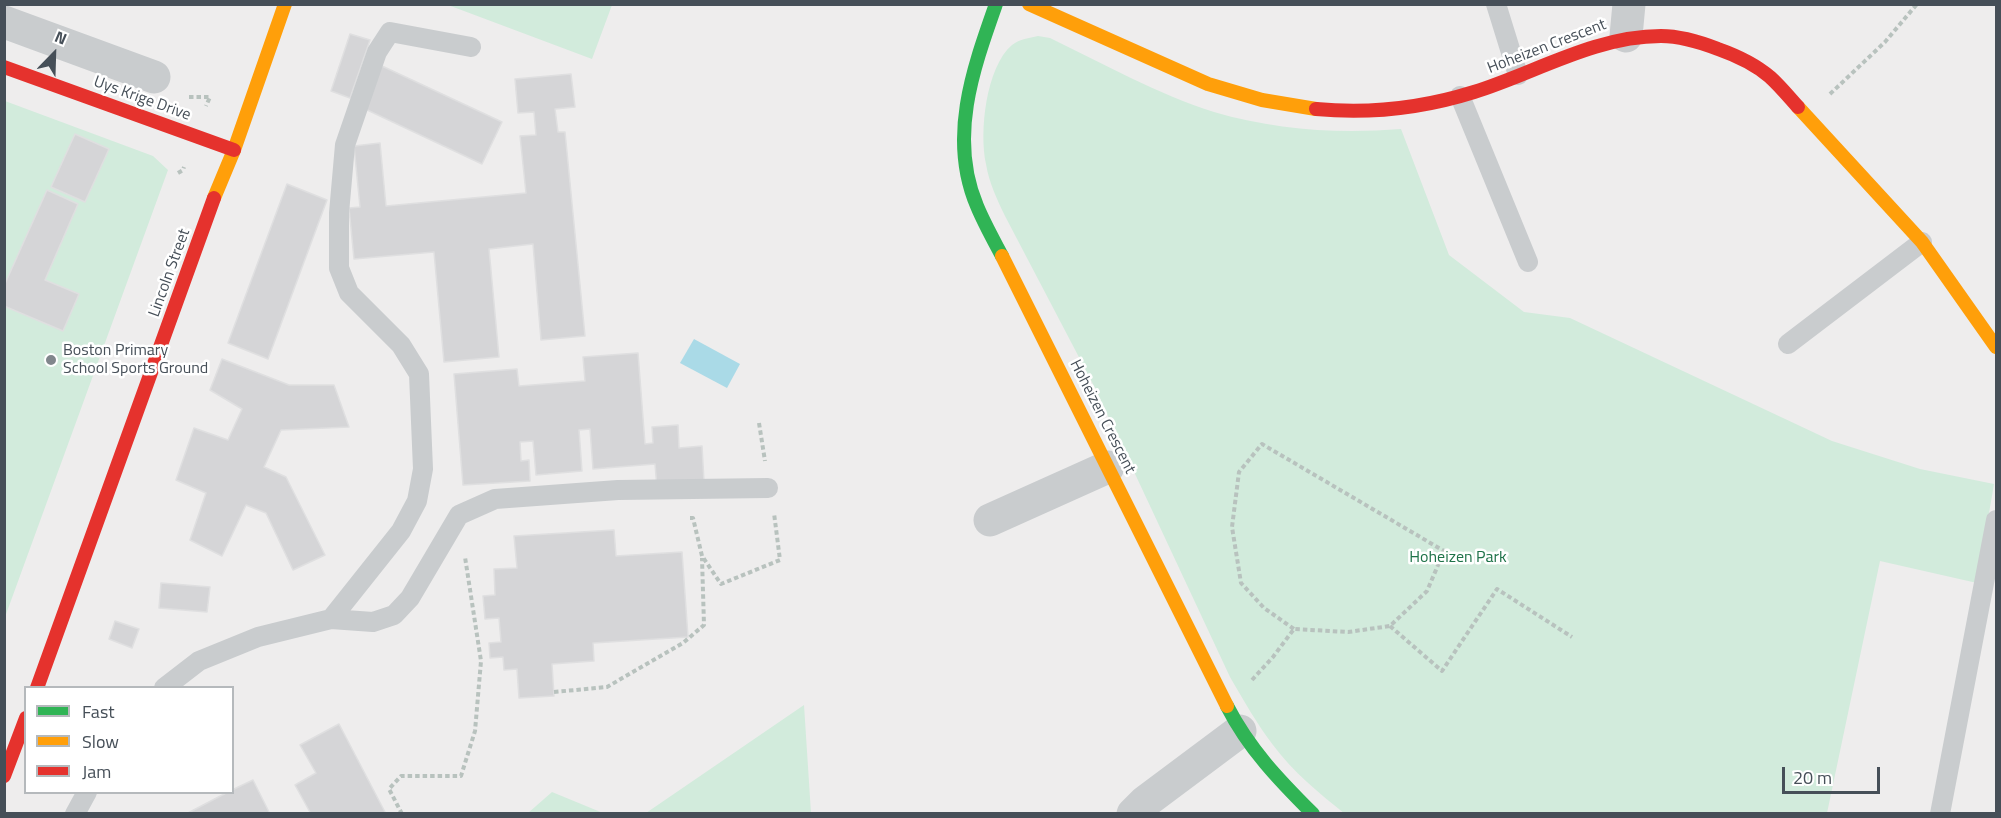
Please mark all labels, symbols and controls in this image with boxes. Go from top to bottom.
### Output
street label: Hoheizen Crescent [1485,16,1609,78]
north arrow [24,24,84,84]
text: N [51,24,71,51]
street label: Uys Krige Drive [91,73,193,125]
street label: Lincoln Street [145,226,195,320]
place label: Boston Primary School Sports Ground [63,341,208,379]
marker: Boston Primary School Sports Ground [44,353,58,367]
street label: Hoheizen Crescent [1065,357,1139,477]
park label: Hoheizen Park [1409,548,1507,568]
legend [24,686,234,794]
text: Fast [82,698,115,725]
text: Slow [82,728,119,755]
scale bar [1785,755,1882,793]
text: Jam [82,758,111,785]
text: 20 m [1793,764,1832,791]

